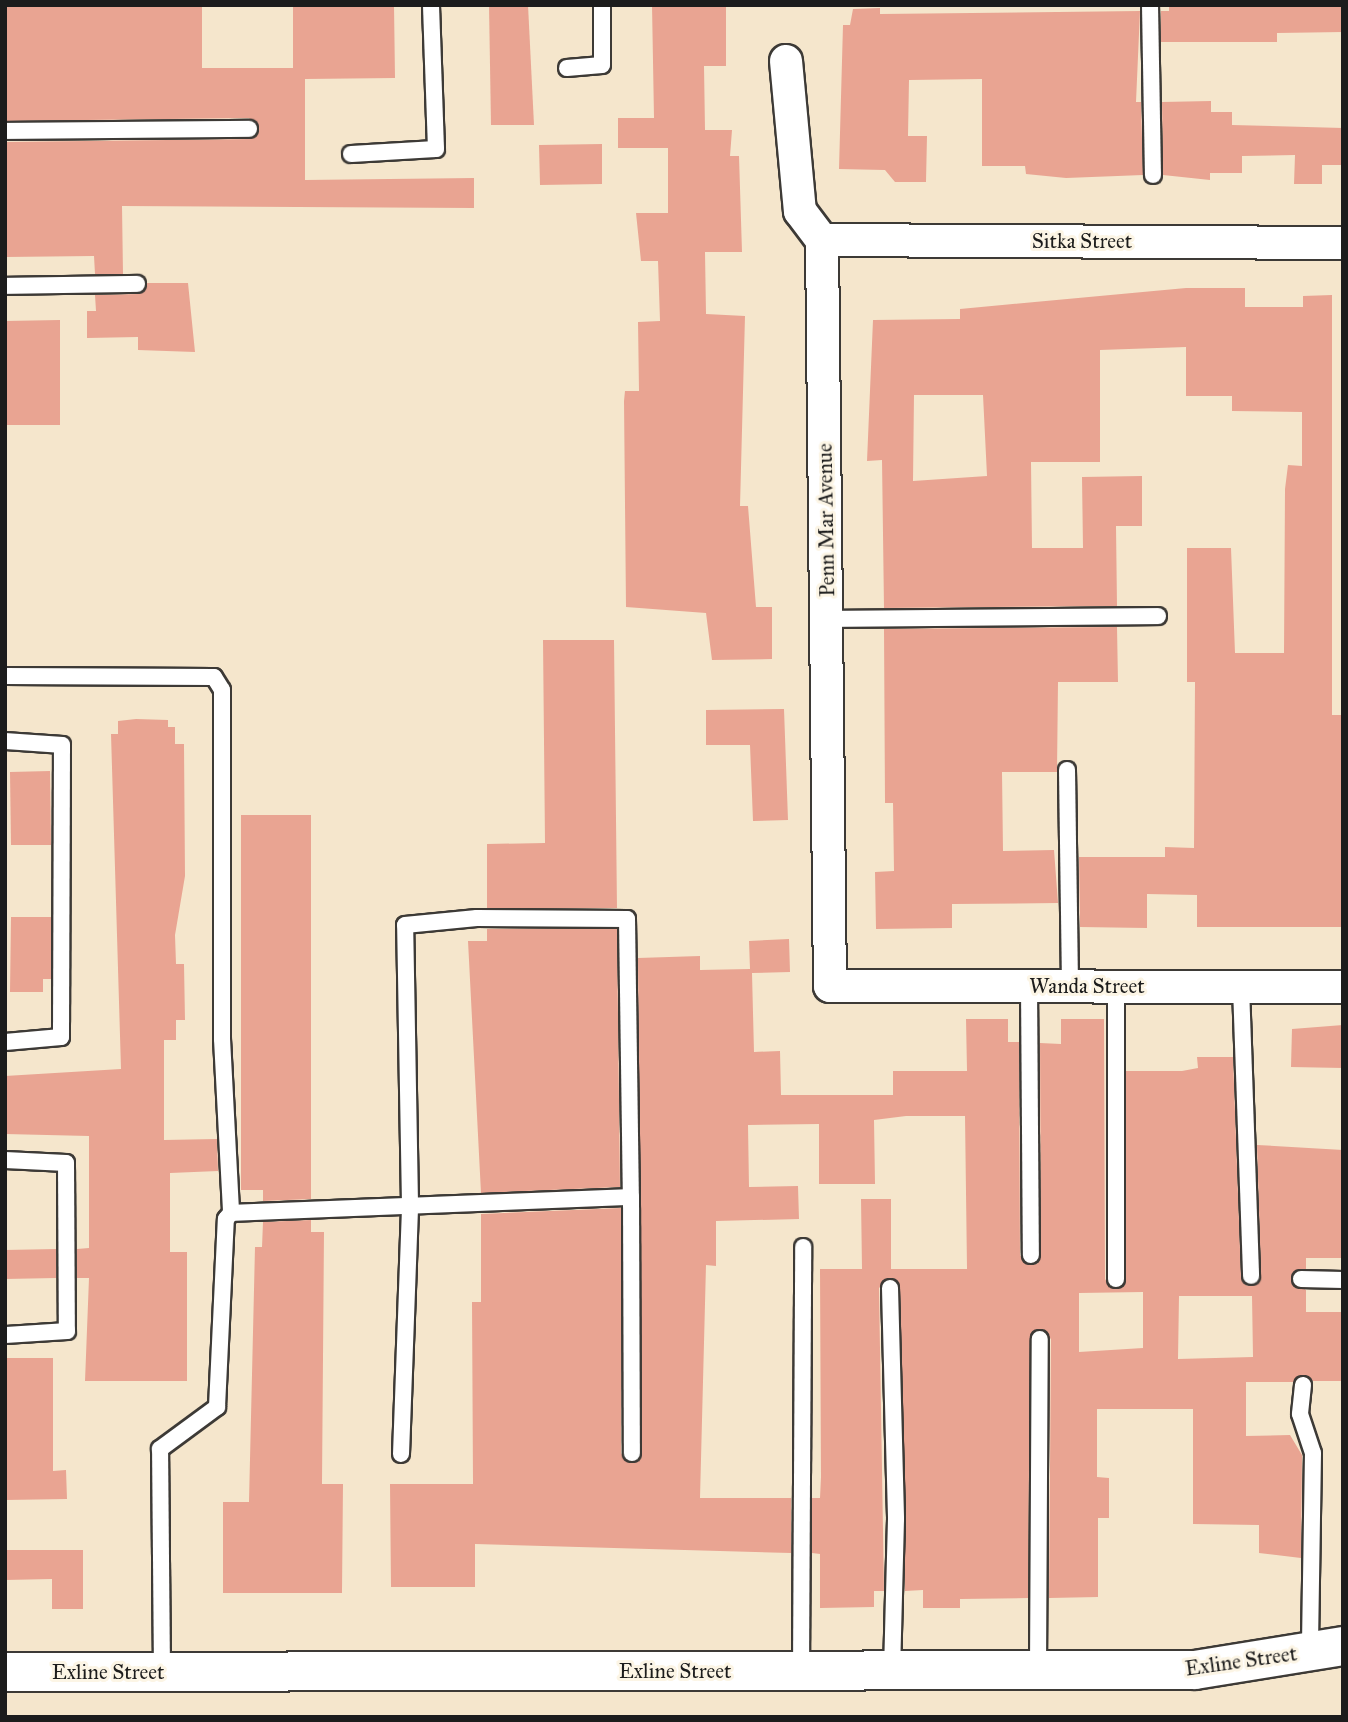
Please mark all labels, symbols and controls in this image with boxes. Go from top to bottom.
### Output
street label: Sitka Street [1032,228,1132,254]
street label: Penn Mar Avenue [812,443,840,597]
street label: Wanda Street [1029,973,1145,999]
street label: Exline Street [1183,1641,1299,1681]
street label: Exline Street [619,1658,731,1684]
street label: Exline Street [52,1659,164,1685]

